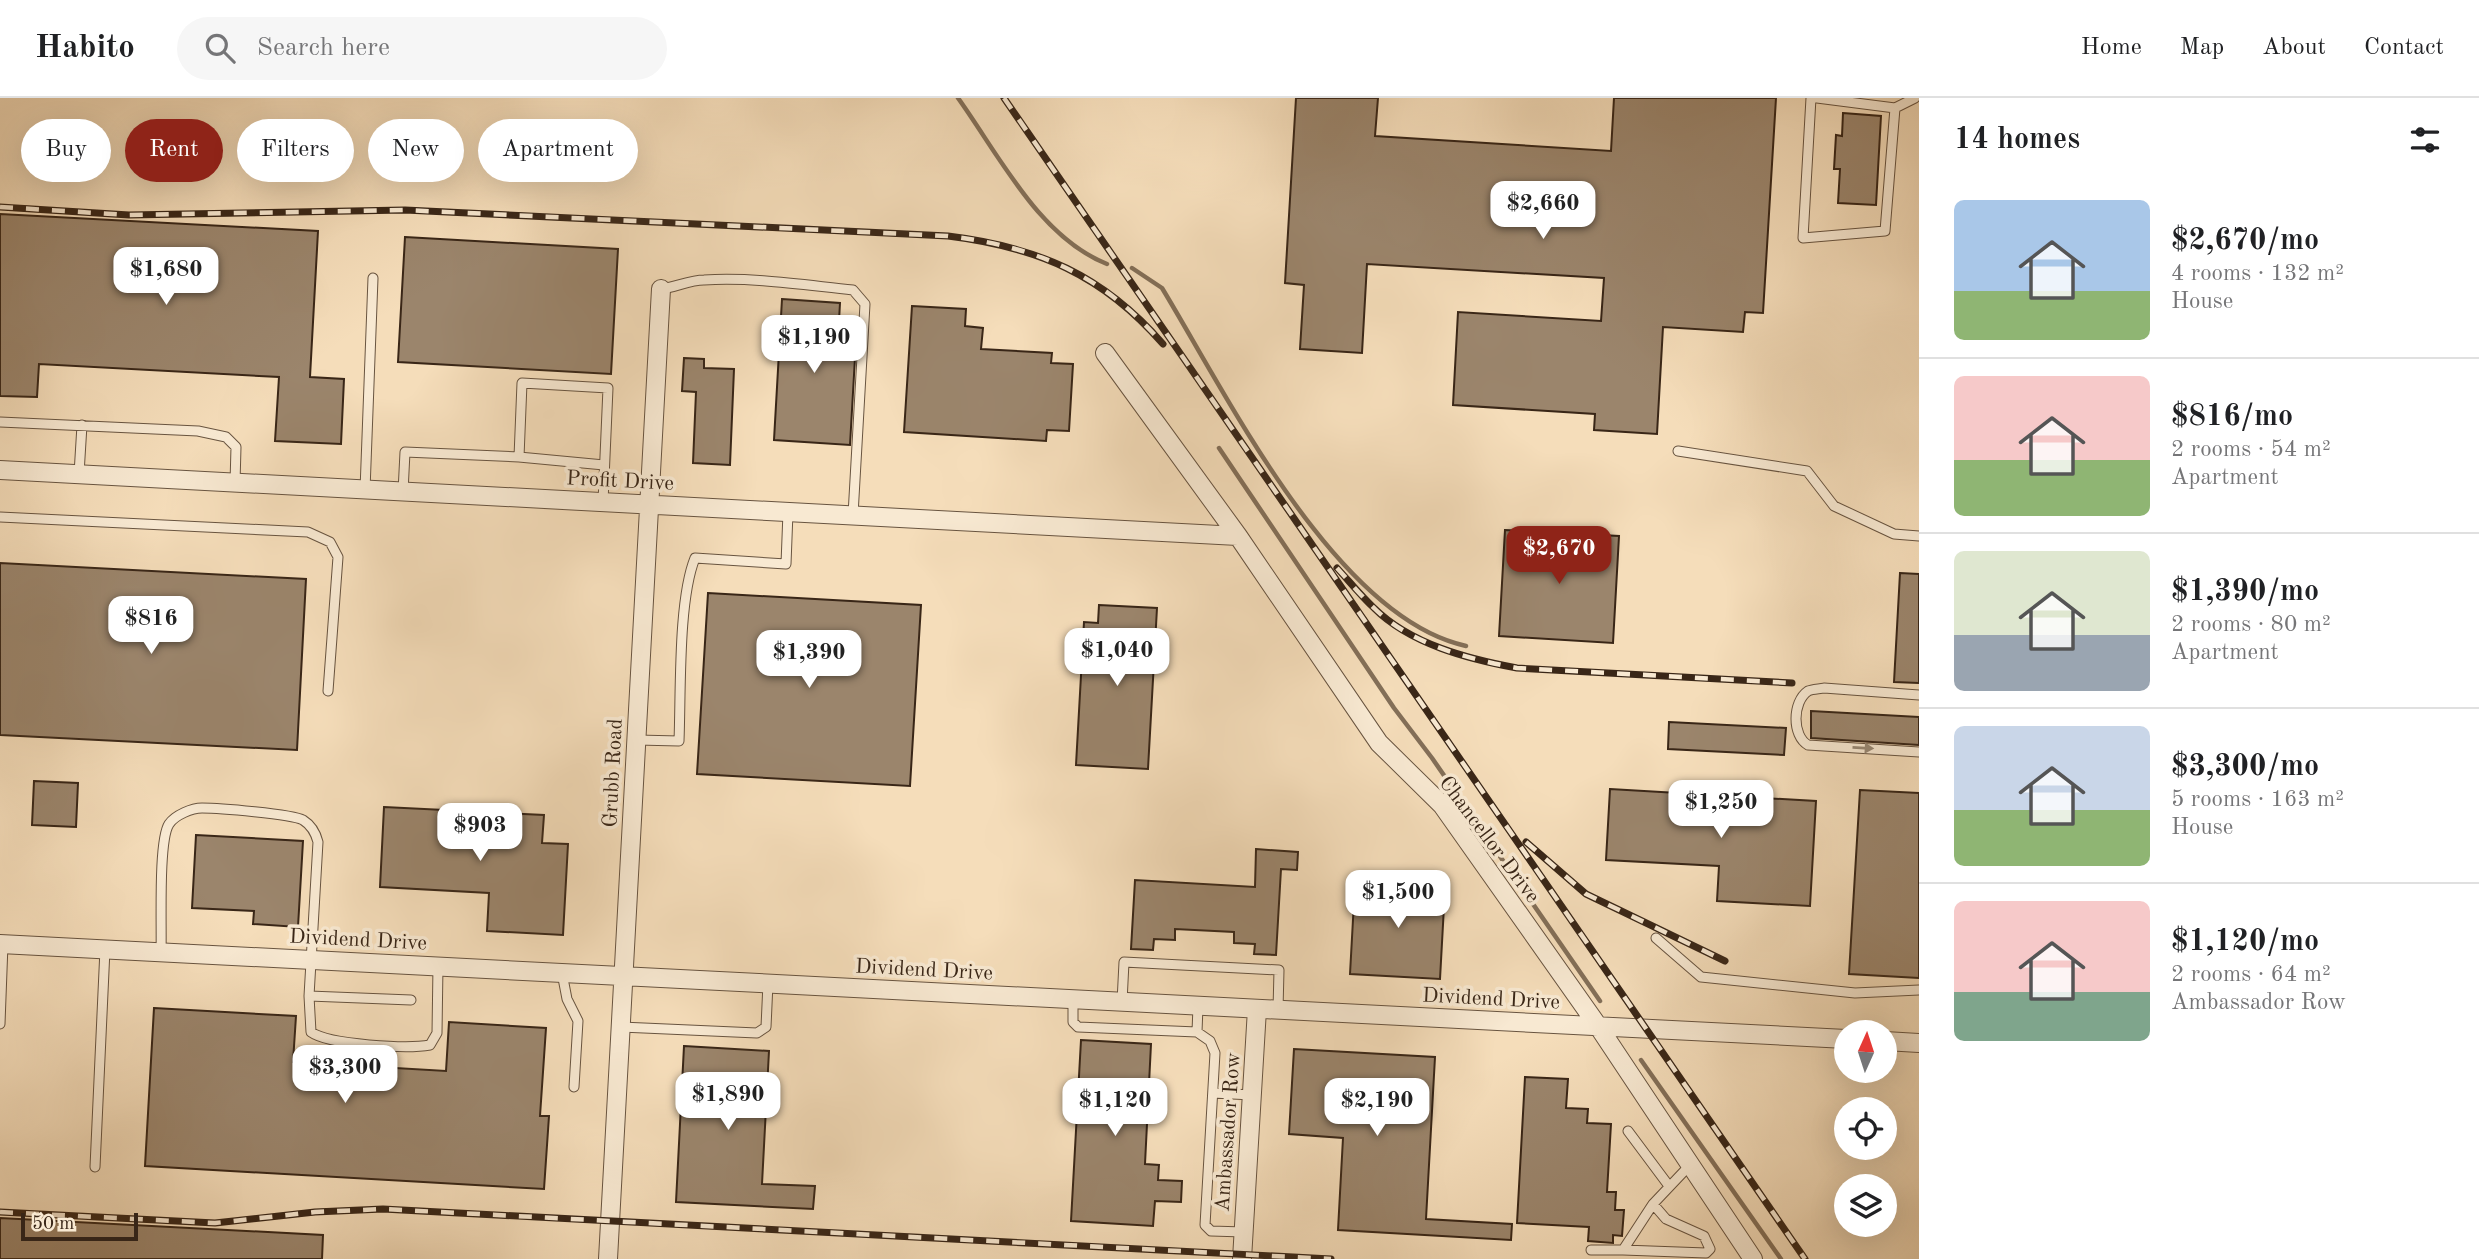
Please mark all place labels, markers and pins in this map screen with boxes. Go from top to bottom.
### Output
pin: $2,660 [1486,181,1600,241]
pin: $1,680 [109,248,223,307]
pin: $1,190 [757,316,871,375]
pin: $2,670 [1502,526,1616,586]
pin: $816 [110,596,192,656]
pin: $1,040 [1060,628,1174,688]
pin: $1,390 [752,630,866,690]
pin: $1,250 [1664,780,1778,840]
pin: $903 [439,804,521,863]
pin: $1,500 [1341,870,1455,930]
pin: $3,300 [288,1046,402,1105]
pin: $1,890 [671,1072,785,1132]
pin: $1,120 [1058,1079,1172,1138]
pin: $2,190 [1320,1079,1434,1138]

